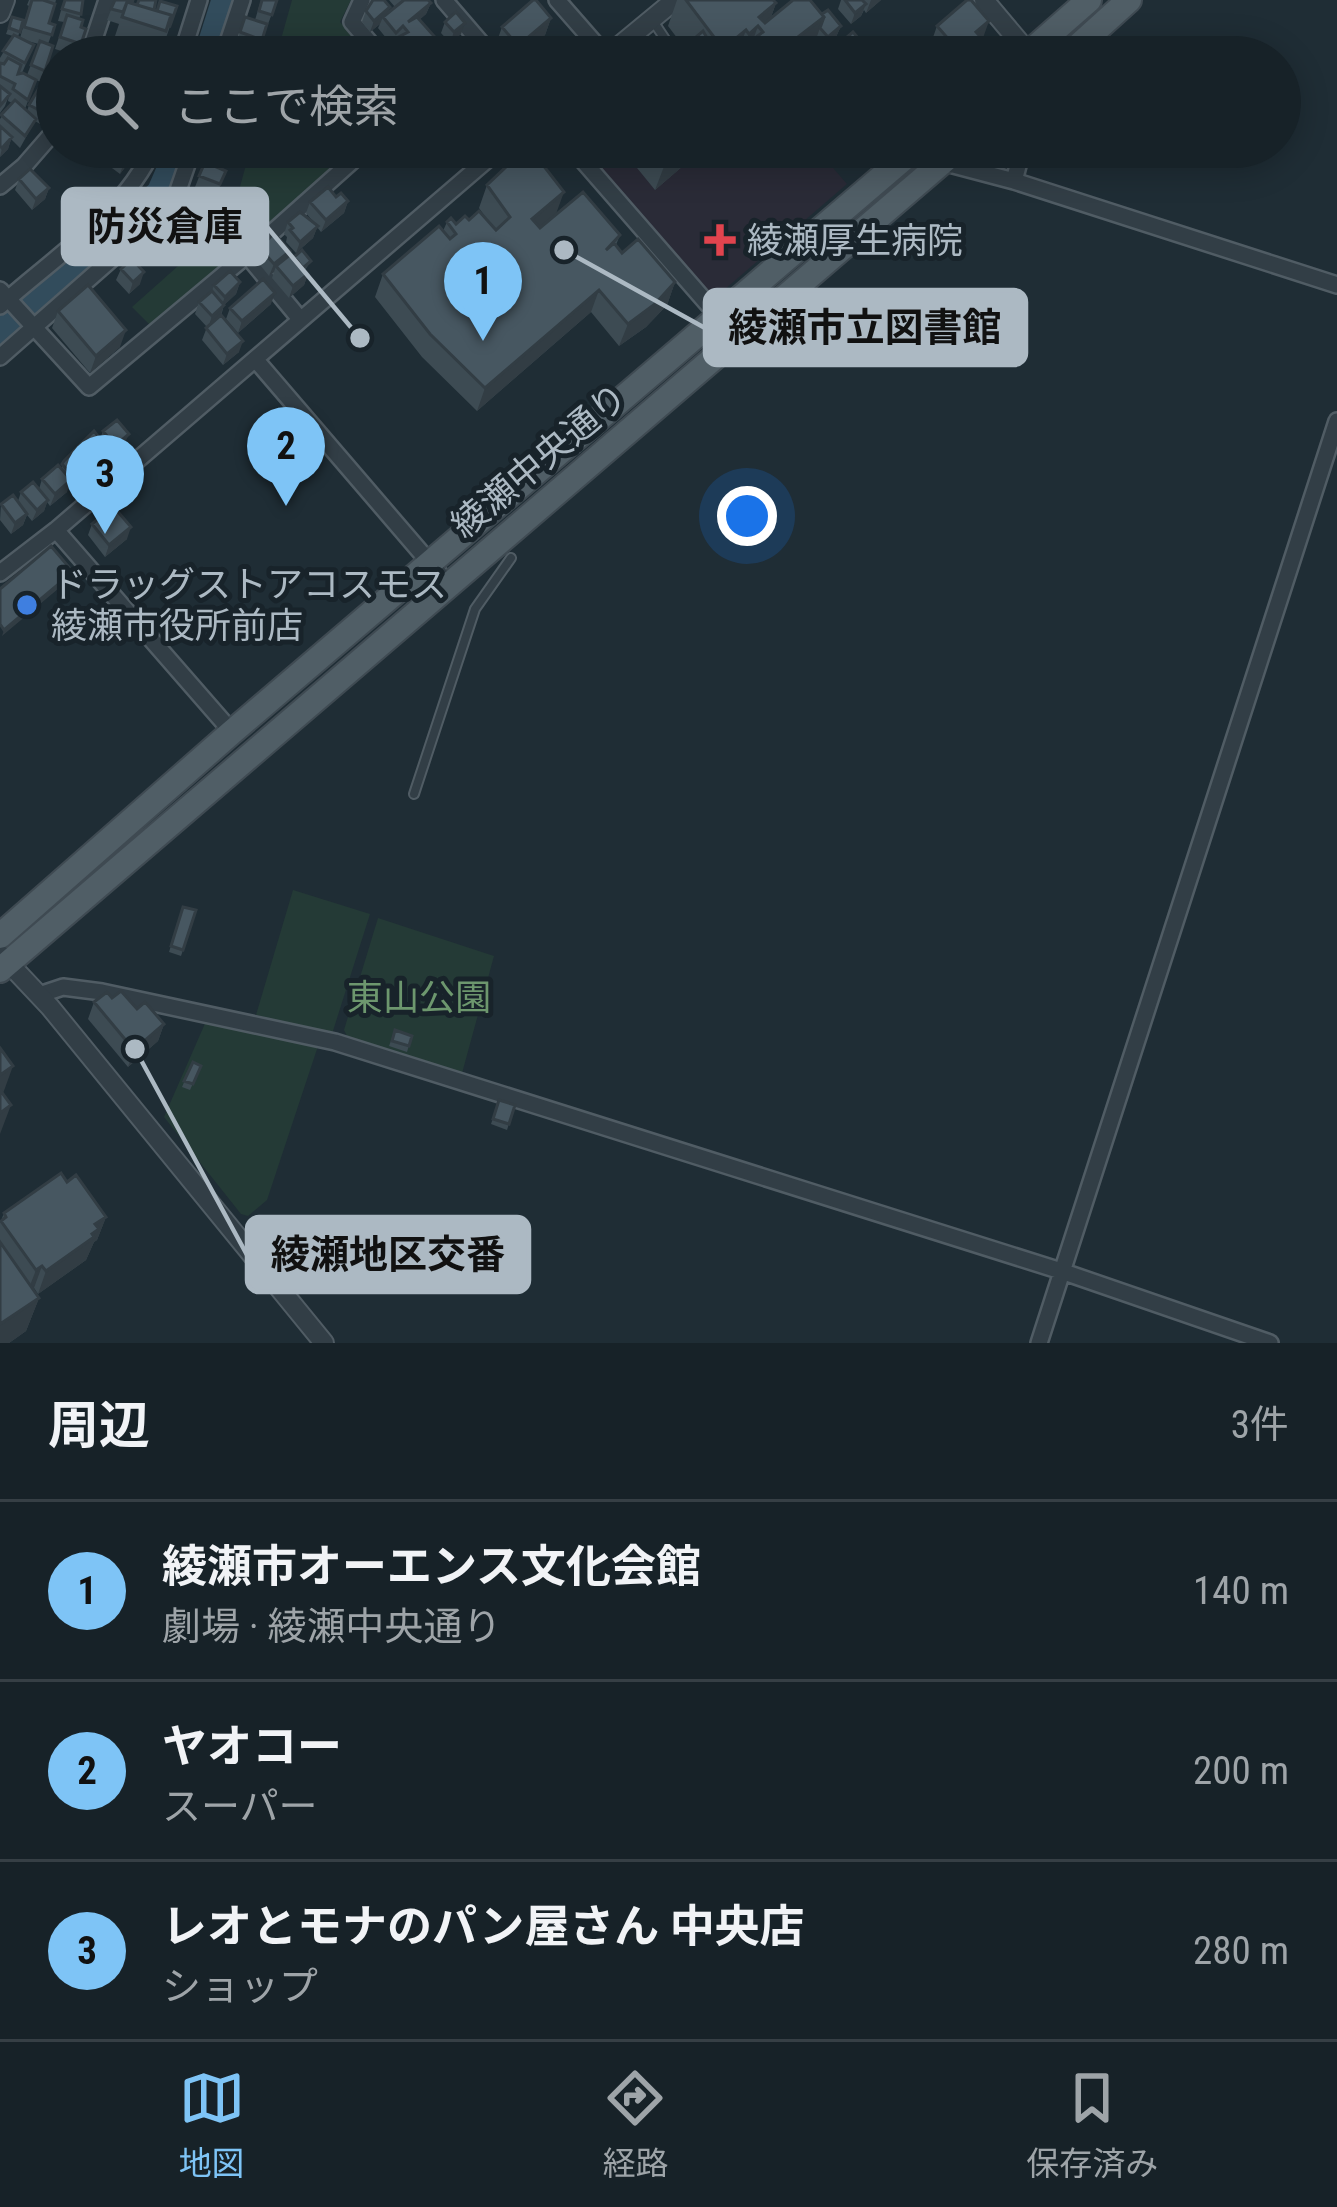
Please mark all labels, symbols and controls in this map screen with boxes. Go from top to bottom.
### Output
search box [36,36,1301,168]
icon: search [78,69,144,135]
text: ここで検索 [174,80,399,133]
callout: 防災倉庫 [63,189,267,264]
text: 防災倉庫 [87,204,243,250]
place label: 綾瀬厚生病院 [747,220,963,262]
marker: 綾瀬厚生病院 [704,224,736,256]
pin: 1 [444,242,522,341]
callout: 綾瀬市立図書館 [705,290,1026,365]
text: 綾瀬市立図書館 [728,305,1002,351]
street label: 綾瀬中央通り [443,375,636,546]
pin: 2 [247,407,325,506]
pin: 3 [66,435,144,534]
your location [717,486,777,546]
place label: ドラッグストアコスモス 綾瀬市役所前店 [51,564,447,647]
marker: ドラッグストアコスモス 綾瀬市役所前店 [14,592,40,618]
park label: 東山公園 [347,977,491,1019]
callout: 綾瀬地区交番 [247,1217,529,1292]
text: 綾瀬地区交番 [271,1232,505,1278]
text: 周辺 [48,1396,150,1455]
text: 3件 [1231,1402,1289,1448]
text: 綾瀬市オーエンス文化会館 [162,1540,701,1593]
text: 1 [77,1568,97,1614]
text: 140 m [1193,1568,1289,1614]
text: 劇場 · 綾瀬中央通り [162,1604,501,1650]
text: ヤオコー [162,1720,342,1773]
text: 2 [77,1748,97,1794]
text: 200 m [1193,1748,1289,1794]
text: スーパー [162,1784,318,1830]
text: レオとモナのパン屋さん 中央店 [162,1900,805,1953]
text: 3 [77,1928,97,1974]
text: 280 m [1193,1928,1289,1974]
text: ショップ [162,1964,318,2010]
tab: 地図 [179,2065,245,2185]
tab: 経路 [602,2065,668,2185]
tab: 保存済み [1026,2065,1158,2185]

